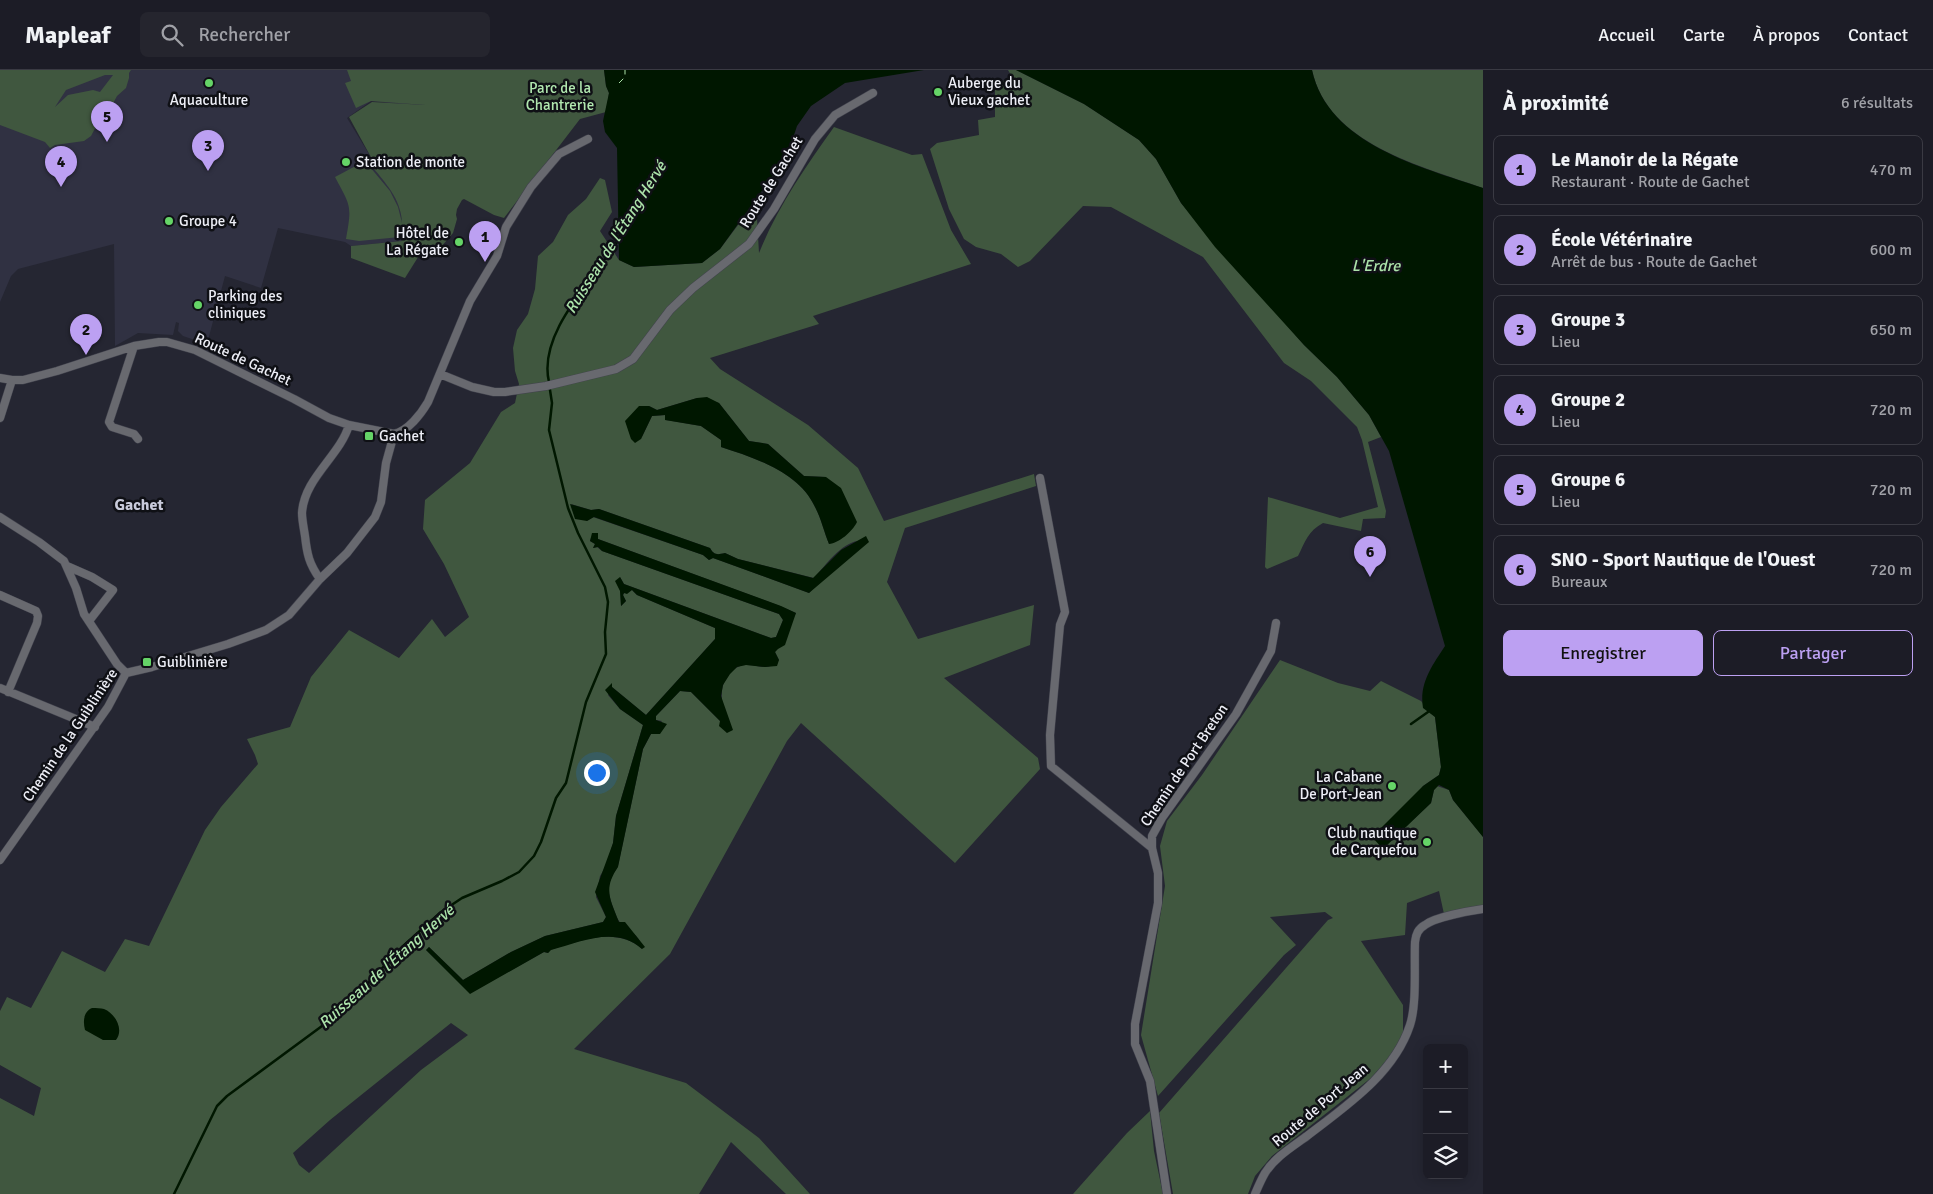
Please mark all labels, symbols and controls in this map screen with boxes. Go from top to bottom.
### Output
search box [140,12,490,57]
text: Mapleaf [25,20,110,50]
icon: search [158,21,186,49]
text: Rechercher [198,23,290,47]
text: Accueil [1598,24,1655,46]
text: Carte [1683,24,1725,46]
text: À propos [1753,24,1820,46]
text: Contact [1848,24,1908,46]
place label: Auberge du Vieux gachet [948,74,1030,109]
marker: Aquaculture [203,77,215,89]
park label: Parc de la Chantrerie [526,79,594,114]
marker: Auberge du Vieux gachet [932,86,944,98]
text: À proximité [1503,90,1609,116]
place label: Aquaculture [170,91,248,109]
text: 6 résultats [1841,93,1913,113]
pin: 5 [91,101,123,142]
pin: 3 [192,130,224,171]
street label: Route de Gachet [736,133,806,231]
pin: 4 [45,146,77,187]
text: Le Manoir de la Régate [1551,148,1738,172]
place label: Station de monte [356,153,465,171]
marker: Station de monte [340,156,352,168]
water label: Ruisseau de l'Étang Hervé [561,156,672,317]
text: 1 [1516,160,1524,180]
text: 470 m [1870,160,1912,180]
text: Restaurant · Route de Gachet [1551,172,1750,192]
place label: Groupe 4 [179,212,237,230]
marker: Groupe 4 [163,215,175,227]
pin: 1 [469,221,501,262]
place label: Hôtel de La Régate [386,224,449,259]
text: École Vétérinaire [1551,228,1692,252]
marker: Hôtel de La Régate [453,236,465,248]
text: 2 [1516,240,1524,260]
text: 600 m [1870,240,1912,260]
text: Arrêt de bus · Route de Gachet [1551,252,1757,272]
water label: L'Erdre [1352,256,1401,276]
place label: Parking des cliniques [208,287,283,322]
marker: Parking des cliniques [192,299,204,311]
text: Groupe 3 [1551,308,1625,332]
pin: 2 [70,314,102,355]
text: 3 [1516,320,1524,340]
text: 650 m [1870,320,1912,340]
street label: Route de Gachet [192,329,294,389]
text: Lieu [1551,332,1580,352]
text: Groupe 2 [1551,388,1625,412]
text: 4 [1516,400,1524,420]
text: 720 m [1870,400,1912,420]
text: Lieu [1551,412,1580,432]
place label: Gachet [379,427,424,445]
marker: Gachet [363,430,375,442]
text: Groupe 6 [1551,468,1625,492]
text: 5 [1516,480,1524,500]
text: 720 m [1870,480,1912,500]
text: Lieu [1551,492,1580,512]
district label: Gachet [115,495,163,515]
pin: 6 [1354,536,1386,577]
text: SNO - Sport Nautique de l'Ouest [1551,548,1815,572]
text: 6 [1516,560,1524,580]
text: 720 m [1870,560,1912,580]
text: Bureaux [1551,572,1607,592]
button: Enregistrer [1503,630,1703,676]
button: Partager [1713,630,1913,676]
place label: Guiblinière [157,653,228,671]
marker: Guiblinière [141,656,153,668]
street label: Chemin de la Guiblinière [19,665,121,805]
street label: Chemin de Port Breton [1136,700,1232,830]
your location [584,760,610,786]
place label: La Cabane De Port-Jean [1300,768,1382,803]
marker: La Cabane De Port-Jean [1386,780,1398,792]
place label: Club nautique de Carquefou [1327,824,1417,859]
marker: Club nautique de Carquefou [1421,836,1433,848]
water label: Ruisseau de l'Étang Hervé [315,899,460,1033]
map controls [1423,1044,1468,1179]
button: + [1423,1044,1468,1089]
street label: Route de Port Jean [1268,1060,1372,1150]
button: − [1423,1089,1468,1134]
button: layers [1423,1134,1468,1179]

